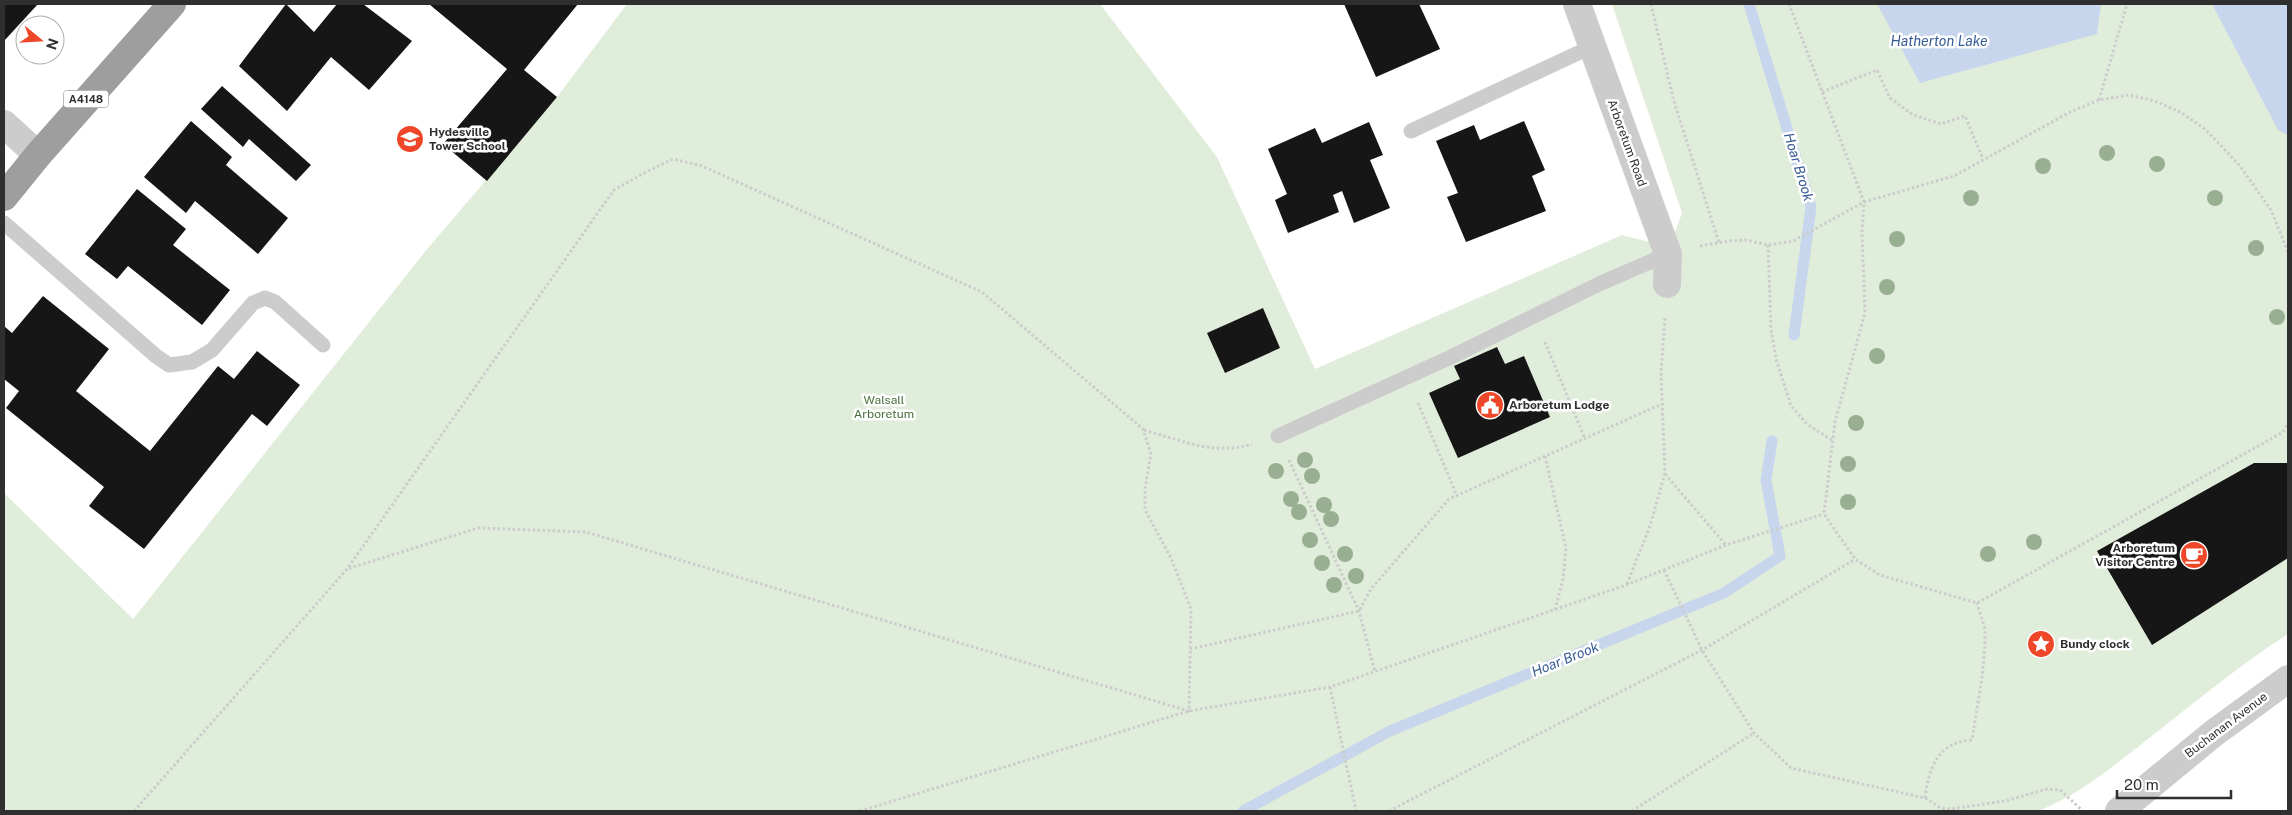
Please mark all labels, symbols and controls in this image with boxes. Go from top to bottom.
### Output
north arrow [15,15,65,65]
water label: Hatherton Lake [1890,33,1988,49]
text: N [43,36,62,52]
road number: A4148 [64,90,108,108]
street label: Arboretum Road [1605,98,1649,188]
school or university icon: Hydesville Tower School [395,124,425,154]
place label: Hydesville Tower School [429,125,506,153]
water label: Hoar Brook [1781,131,1817,204]
public building icon: Arboretum Lodge [1475,390,1505,420]
park label: Walsall Arboretum [854,393,914,421]
place label: Arboretum Lodge [1509,398,1609,412]
cafe icon: Arboretum Visitor Centre [2179,540,2209,570]
place label: Arboretum Visitor Centre [2095,541,2175,569]
place icon: Bundy clock [2026,629,2056,659]
place label: Bundy clock [2060,637,2130,651]
water label: Hoar Brook [1529,638,1601,680]
street label: Buchanan Avenue [2182,689,2270,761]
scale bar [2117,768,2231,800]
text: 20 m [2124,776,2159,793]

